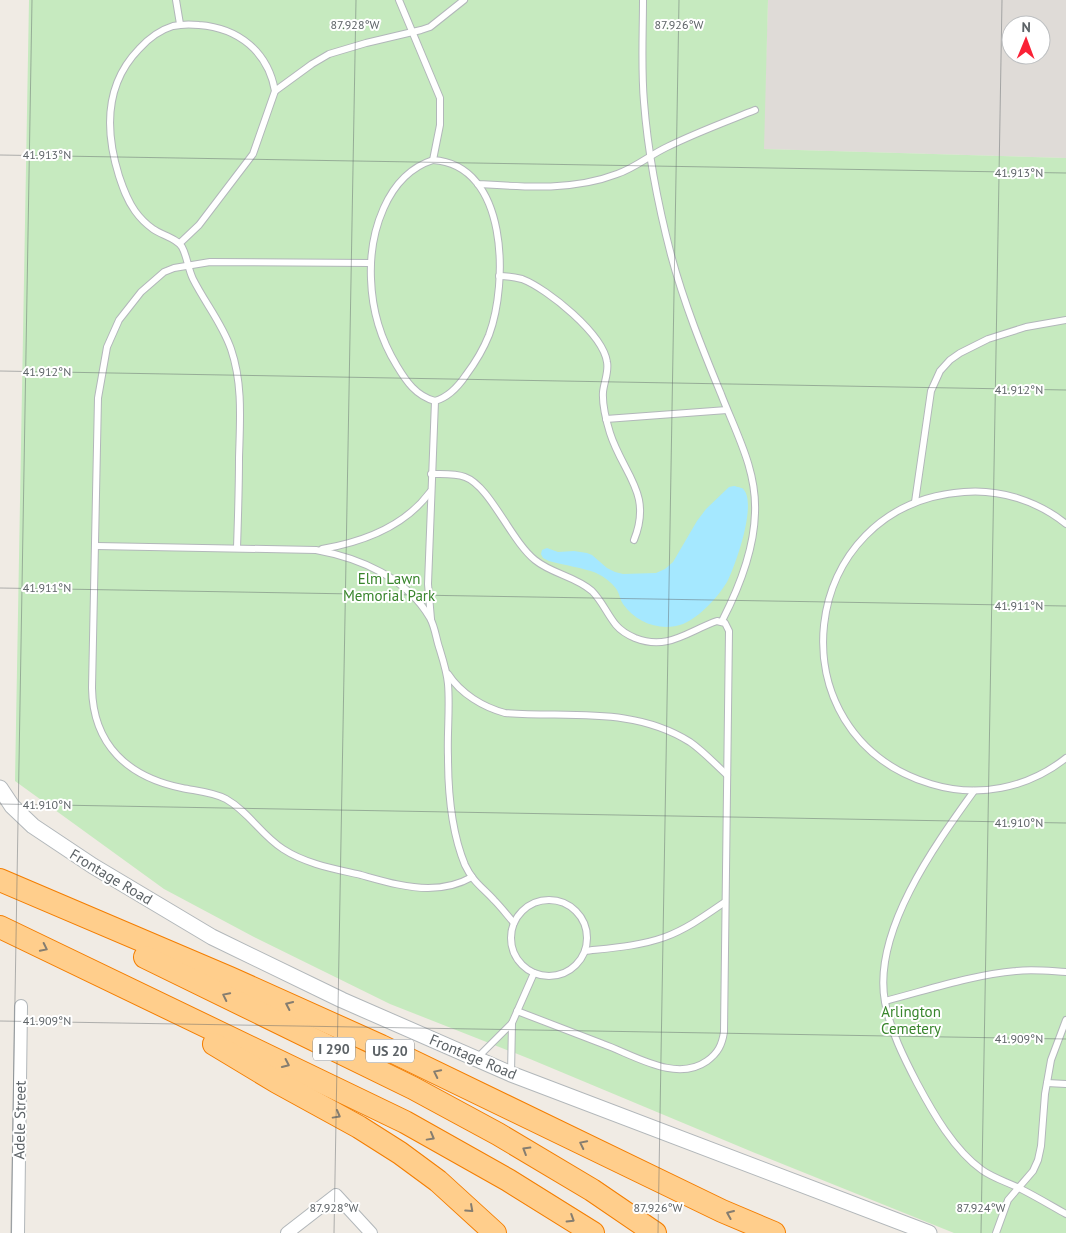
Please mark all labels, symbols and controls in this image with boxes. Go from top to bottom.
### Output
north arrow [1001,15,1051,65]
text: 87.928°W [331,17,380,32]
text: 87.926°W [655,17,704,32]
text: N [1021,18,1031,36]
text: 41.913°N [23,147,71,162]
text: 41.913°N [995,165,1043,180]
text: 41.912°N [23,364,71,379]
text: 41.912°N [995,382,1043,397]
park label: Elm Lawn Memorial Park [343,569,436,605]
text: 41.911°N [23,580,71,595]
text: 41.911°N [995,598,1043,613]
text: 41.910°N [23,797,71,812]
text: 41.910°N [995,815,1043,830]
street label: Frontage Road [66,844,156,909]
one-way arrow [39,942,48,952]
one-way arrow [222,992,231,1003]
one-way arrow [285,1000,294,1011]
park label: Arlington Cemetery [881,1002,941,1038]
text: 41.909°N [23,1013,71,1028]
street label: Frontage Road [427,1030,520,1083]
text: 41.909°N [995,1031,1043,1046]
road number: I 290 [313,1038,355,1060]
road number: US 20 [366,1040,414,1062]
one-way arrow [281,1058,290,1068]
one-way arrow [433,1070,442,1080]
street label: Adele Street [9,1080,30,1160]
one-way arrow [332,1109,341,1119]
one-way arrow [426,1131,435,1141]
one-way arrow [579,1140,588,1150]
one-way arrow [522,1147,531,1157]
text: 87.928°W [310,1200,359,1215]
text: 87.926°W [634,1200,683,1215]
text: 87.924°W [957,1200,1006,1215]
one-way arrow [464,1203,473,1212]
one-way arrow [726,1210,734,1220]
one-way arrow [565,1213,574,1223]

